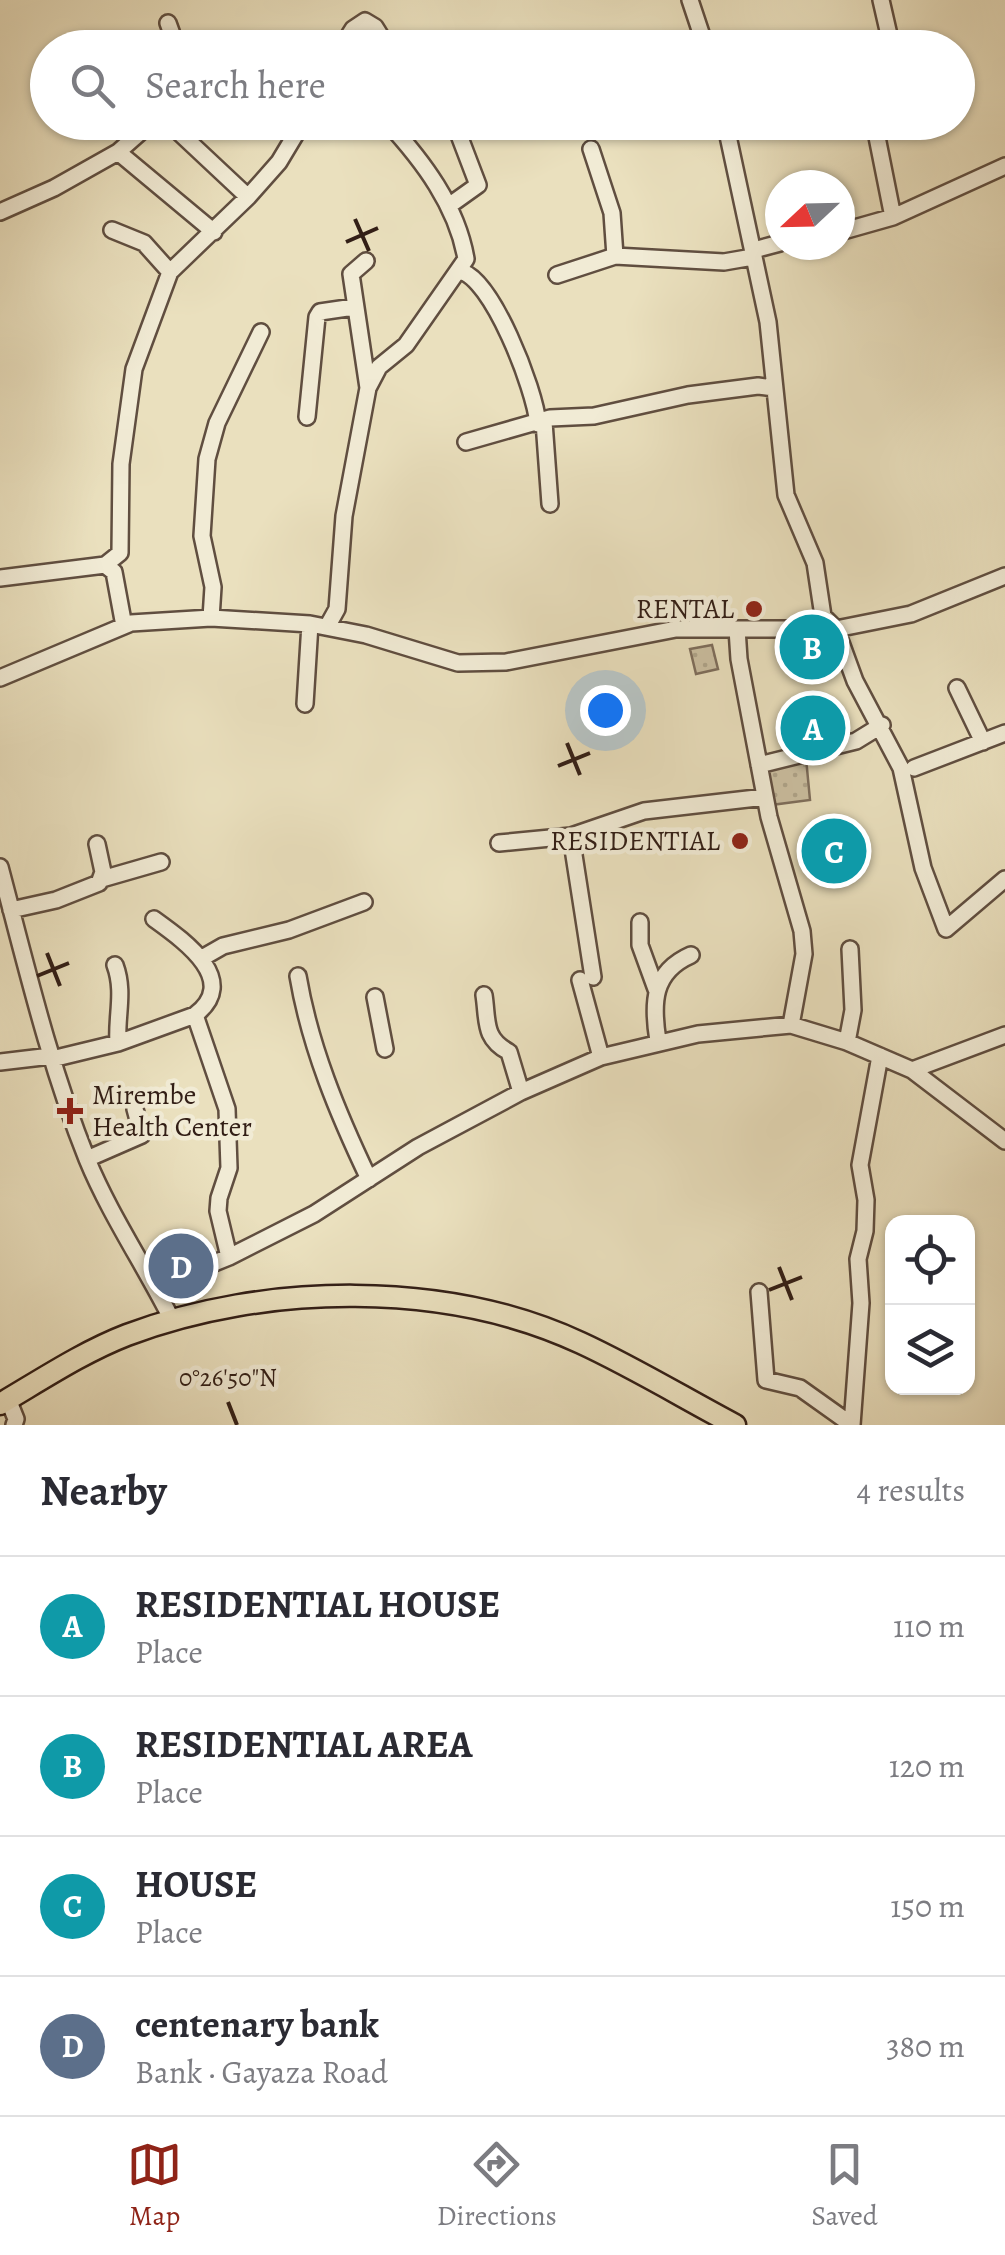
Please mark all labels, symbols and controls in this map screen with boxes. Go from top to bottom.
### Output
search box [30,30,975,140]
icon: search [65,58,120,113]
text: Search here [145,59,326,111]
north arrow [765,170,855,260]
place label: RENTAL [636,590,735,628]
marker: RENTAL [743,598,765,620]
pin: B [780,610,844,684]
your location [580,685,631,736]
pin: A [780,690,846,766]
pin: C [802,814,866,888]
place label: RESIDENTIAL [550,822,721,860]
marker: RESIDENTIAL [729,830,751,852]
place label: Mirembe Health Center [92,1076,252,1146]
marker: Mirembe Health Center [57,1098,83,1124]
map controls [885,1215,975,1395]
button: locate [885,1215,975,1305]
pin: D [148,1228,214,1304]
button: layers [885,1305,975,1395]
text: 0°26'50"N [179,1361,277,1395]
text: Nearby [40,1462,167,1519]
text: 4 results [856,1468,965,1512]
text: RESIDENTIAL HOUSE [135,1578,500,1630]
text: A [62,1604,83,1648]
text: 110 m [893,1604,965,1648]
text: Place [135,1630,203,1674]
text: RESIDENTIAL AREA [135,1718,473,1770]
text: B [62,1744,83,1788]
text: 120 m [889,1744,965,1788]
text: Place [135,1770,203,1814]
text: HOUSE [135,1858,257,1910]
text: C [63,1884,82,1928]
text: 150 m [890,1884,965,1928]
text: Place [135,1910,203,1954]
text: centenary bank [135,1998,379,2050]
text: D [61,2024,84,2068]
text: 380 m [886,2024,965,2068]
text: Bank · Gayaza Road [135,2050,388,2094]
tab: Map [127,2137,182,2235]
tab: Directions [437,2137,557,2235]
tab: Saved [811,2137,878,2235]

